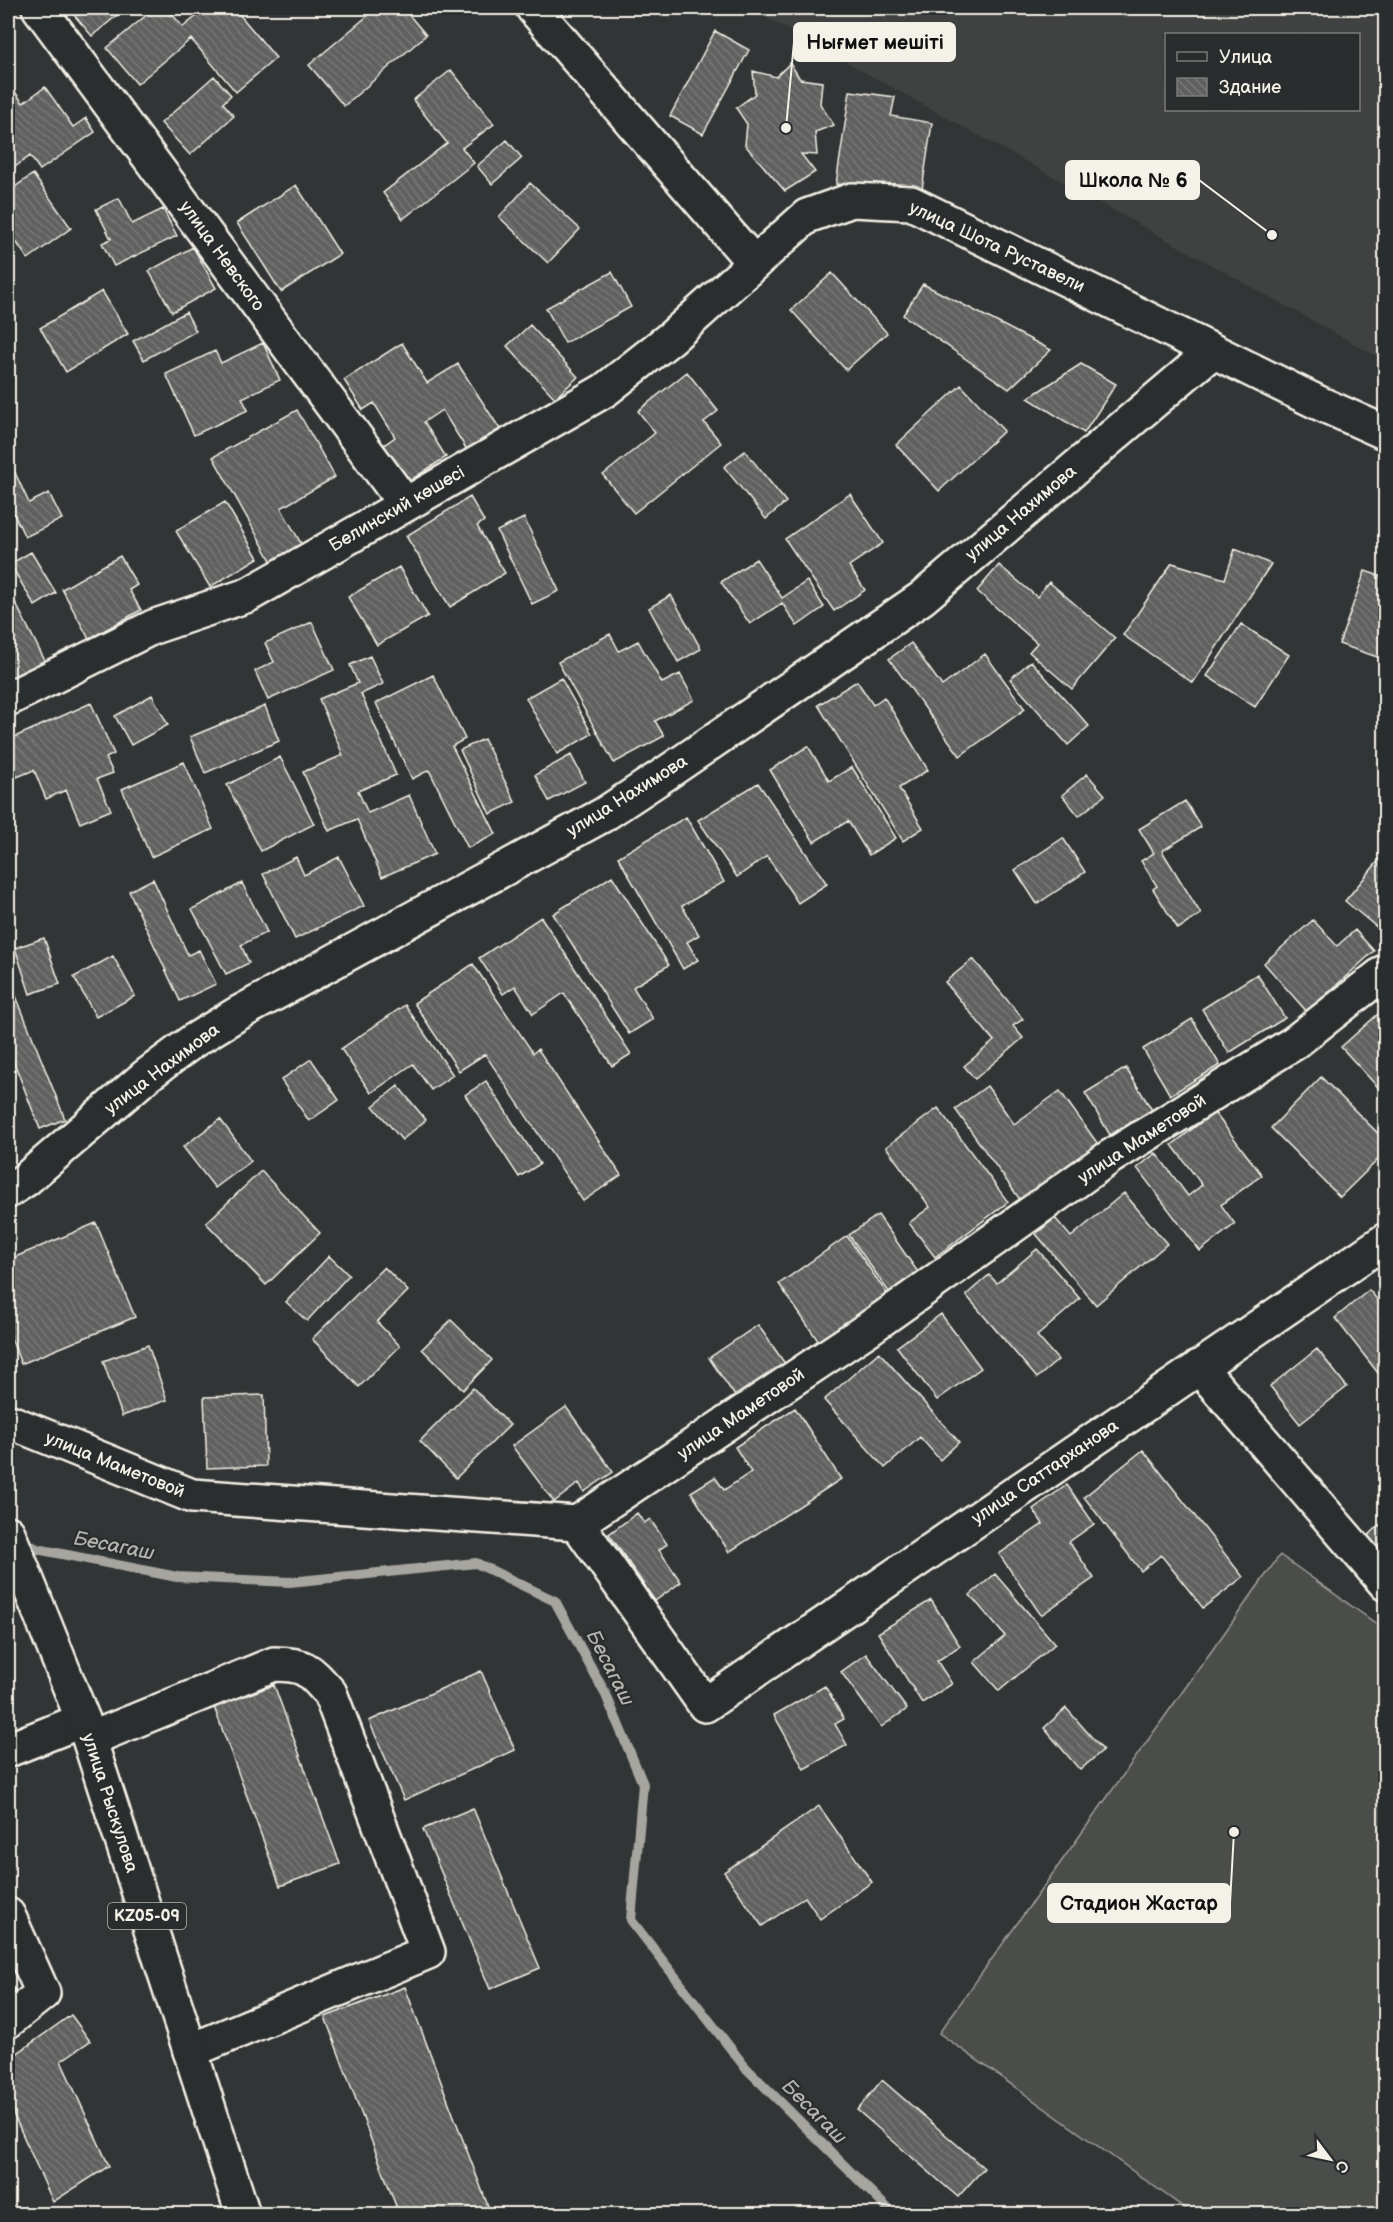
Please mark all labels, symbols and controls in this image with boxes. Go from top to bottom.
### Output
callout: Нығмет мешіті [794,23,955,61]
text: Нығмет мешіті [806,31,944,55]
legend [1165,33,1360,111]
text: Улица [1219,47,1273,68]
text: Здание [1219,77,1281,98]
callout: Школа № 6 [1066,161,1199,199]
text: Школа № 6 [1078,169,1188,193]
street label: улица Невского [175,197,269,315]
street label: улица Шота Руставели [906,197,1088,297]
street label: улица Нахимова [961,460,1081,565]
street label: Белинский көшесi [326,462,468,556]
street label: улица Нахимова [563,750,691,842]
street label: улица Нахимова [101,1019,224,1119]
street label: улица Маметовой [1074,1090,1210,1188]
street label: улица Маметовой [673,1364,809,1464]
street label: улица Саттарханова [968,1415,1123,1529]
street label: улица Маметовой [42,1427,188,1503]
water label: Бесагаш [72,1526,157,1566]
water label: Бесагаш [581,1626,640,1710]
street label: улица Рыскулова [78,1731,143,1876]
callout: Стадион Жастар [1048,1884,1230,1922]
text: Стадион Жастар [1060,1892,1218,1916]
road number: KZ05-09 [108,1903,186,1929]
water label: Бесагаш [777,2075,852,2150]
north arrow [1300,2129,1360,2189]
text: С [1330,2156,1352,2176]

